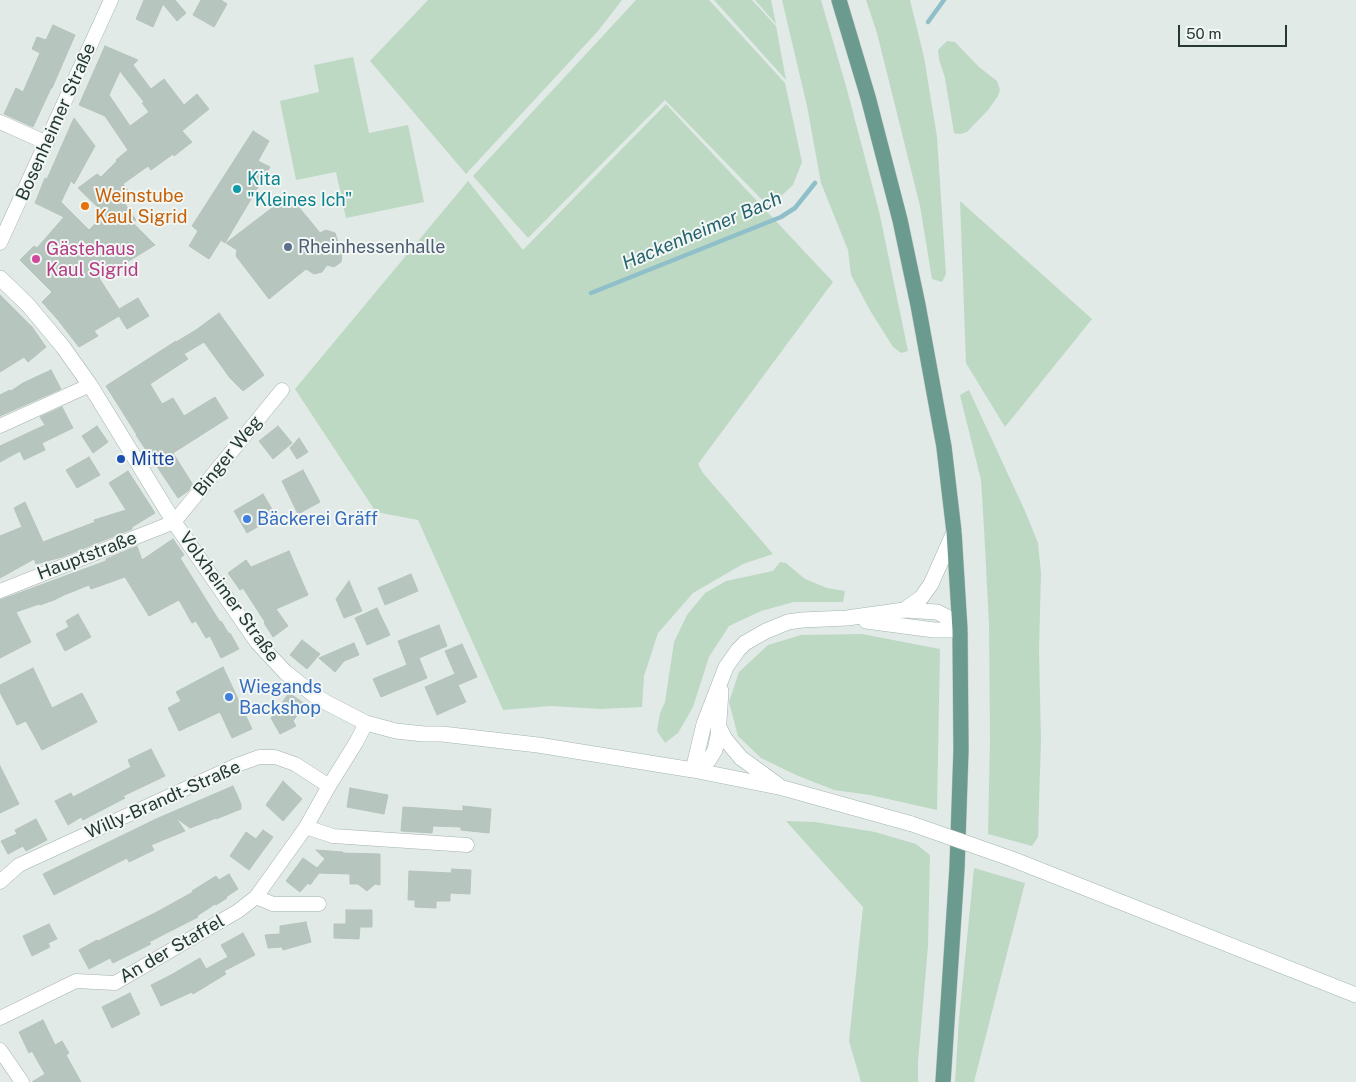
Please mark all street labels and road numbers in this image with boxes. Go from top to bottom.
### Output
street label: Bosenheimer Straße [11,40,101,204]
street label: Binger Weg [189,411,267,501]
street label: Hauptstraße [34,527,140,585]
street label: Volxheimer Straße [175,528,283,666]
street label: Willy-Brandt-Straße [82,756,244,844]
street label: An der Staffel [116,910,228,988]

